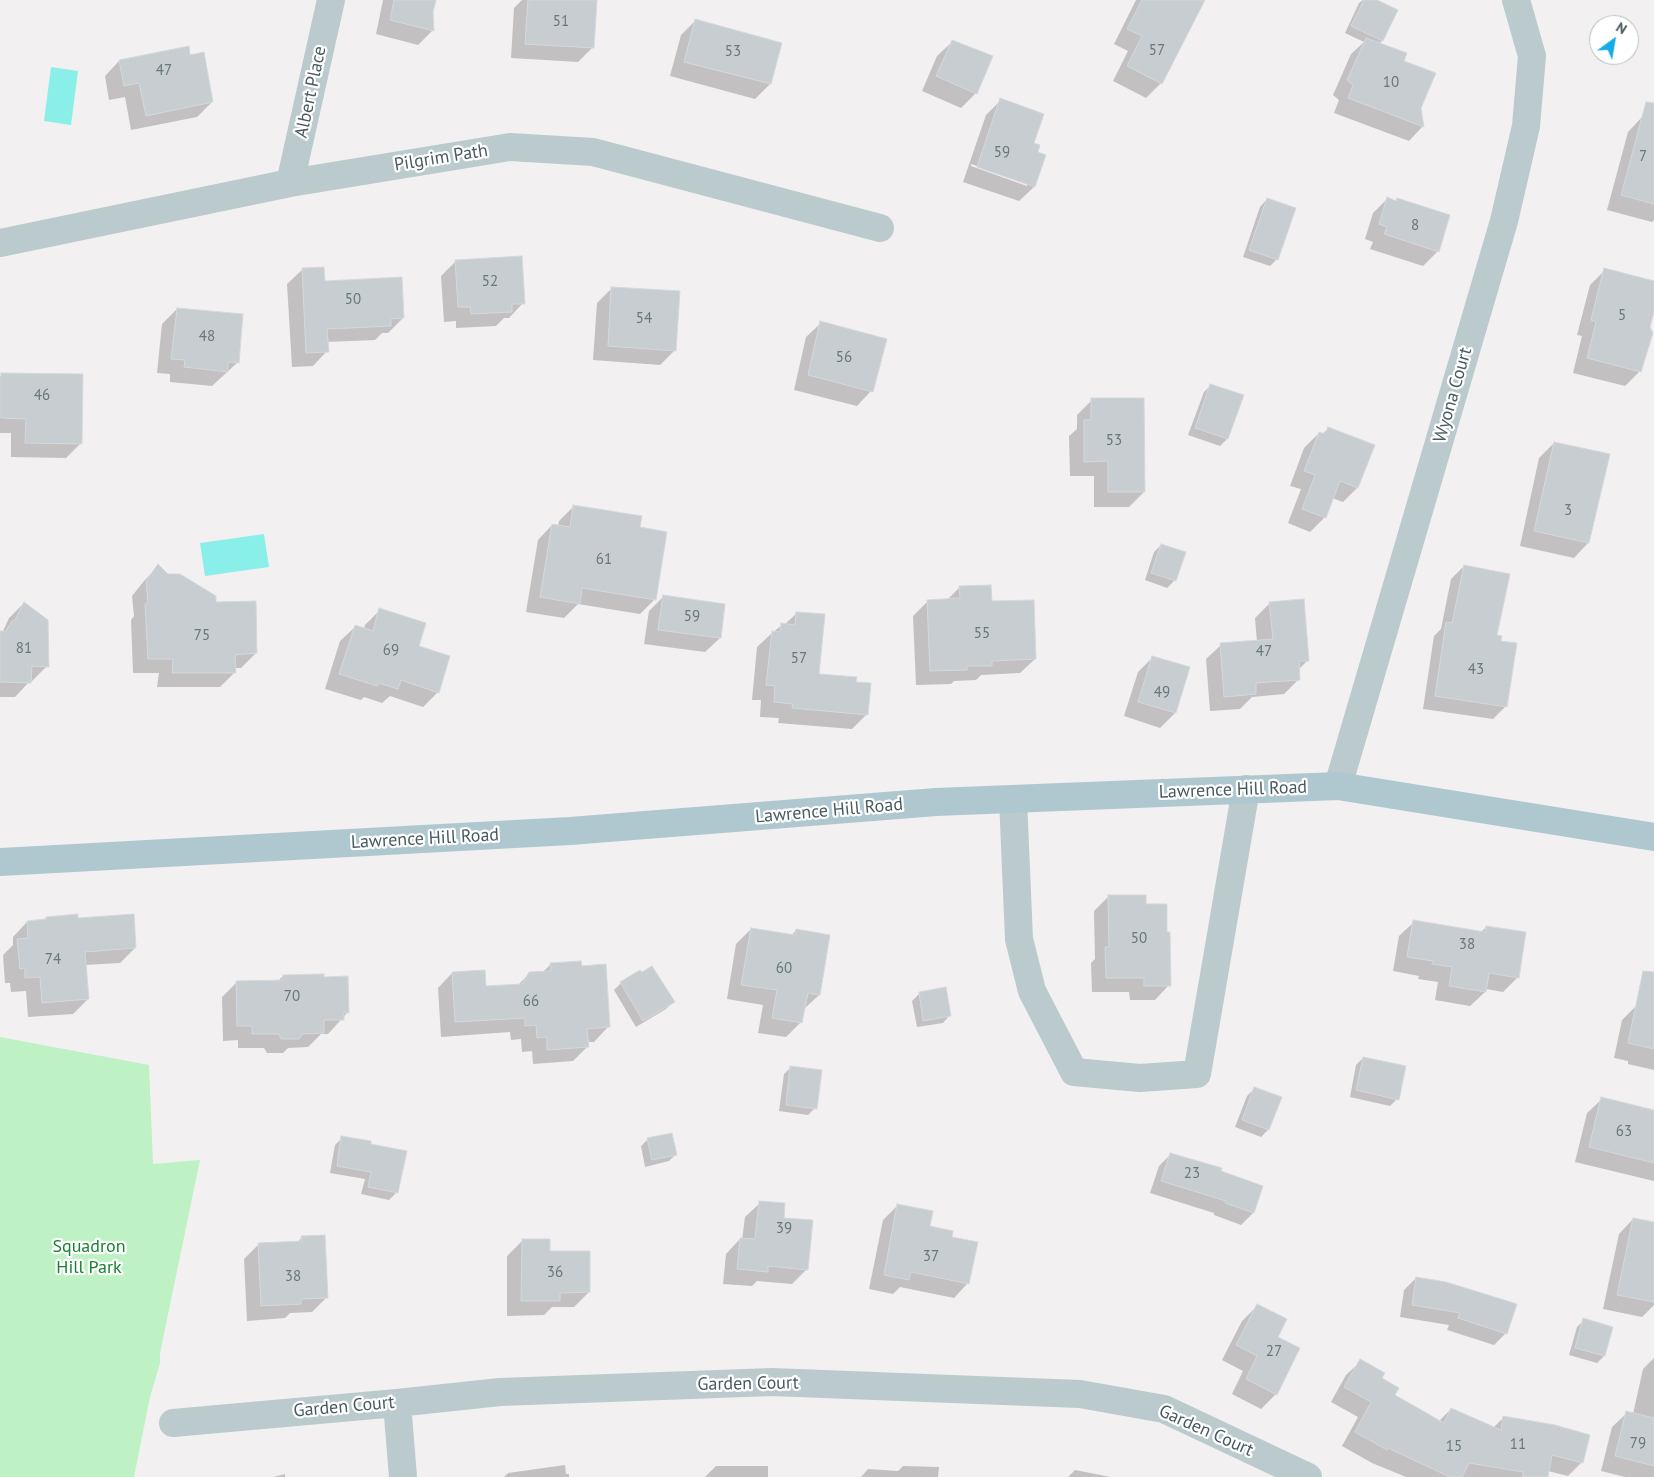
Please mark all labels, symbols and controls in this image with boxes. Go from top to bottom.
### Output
house number: 51 [553,13,569,31]
north arrow [1589,15,1639,65]
text: N [1613,18,1630,38]
house number: 57 [1149,42,1165,60]
house number: 53 [725,43,741,61]
street label: Albert Place [291,44,331,140]
house number: 47 [156,62,172,80]
house number: 10 [1383,74,1399,92]
street label: Pilgrim Path [393,140,489,176]
house number: 59 [994,144,1010,162]
house number: 7 [1639,148,1647,166]
house number: 8 [1411,217,1419,235]
house number: 52 [482,273,498,291]
house number: 50 [345,291,361,309]
house number: 5 [1618,307,1626,325]
house number: 54 [636,310,652,328]
house number: 48 [199,328,215,346]
street label: Wyona Court [1429,345,1477,445]
house number: 56 [836,349,852,367]
house number: 46 [34,387,50,405]
house number: 53 [1106,432,1122,450]
house number: 3 [1564,502,1572,520]
house number: 61 [596,551,612,569]
house number: 59 [684,608,700,626]
house number: 55 [974,625,990,643]
house number: 75 [194,627,210,645]
house number: 81 [16,640,32,658]
house number: 69 [383,642,399,660]
house number: 47 [1256,643,1272,661]
house number: 57 [791,650,807,668]
house number: 43 [1468,661,1484,679]
house number: 49 [1154,684,1170,702]
street label: Lawrence Hill Road [1159,777,1307,803]
street label: Lawrence Hill Road [754,794,904,828]
street label: Lawrence Hill Road [350,824,500,854]
house number: 50 [1131,930,1147,948]
house number: 38 [1459,936,1475,954]
house number: 74 [45,951,61,969]
house number: 60 [776,960,792,978]
house number: 70 [284,988,300,1006]
house number: 66 [523,993,539,1011]
house number: 63 [1616,1123,1632,1141]
house number: 23 [1184,1165,1200,1183]
house number: 39 [776,1220,792,1238]
park label: Squadron Hill Park [52,1236,126,1278]
house number: 37 [923,1248,939,1266]
house number: 36 [547,1264,563,1282]
house number: 38 [285,1268,301,1286]
house number: 27 [1266,1343,1282,1361]
street label: Garden Court [697,1372,799,1396]
street label: Garden Court [293,1392,395,1422]
street label: Garden Court [1155,1401,1257,1461]
house number: 79 [1630,1435,1646,1453]
house number: 11 [1510,1436,1526,1454]
house number: 15 [1446,1438,1462,1456]

